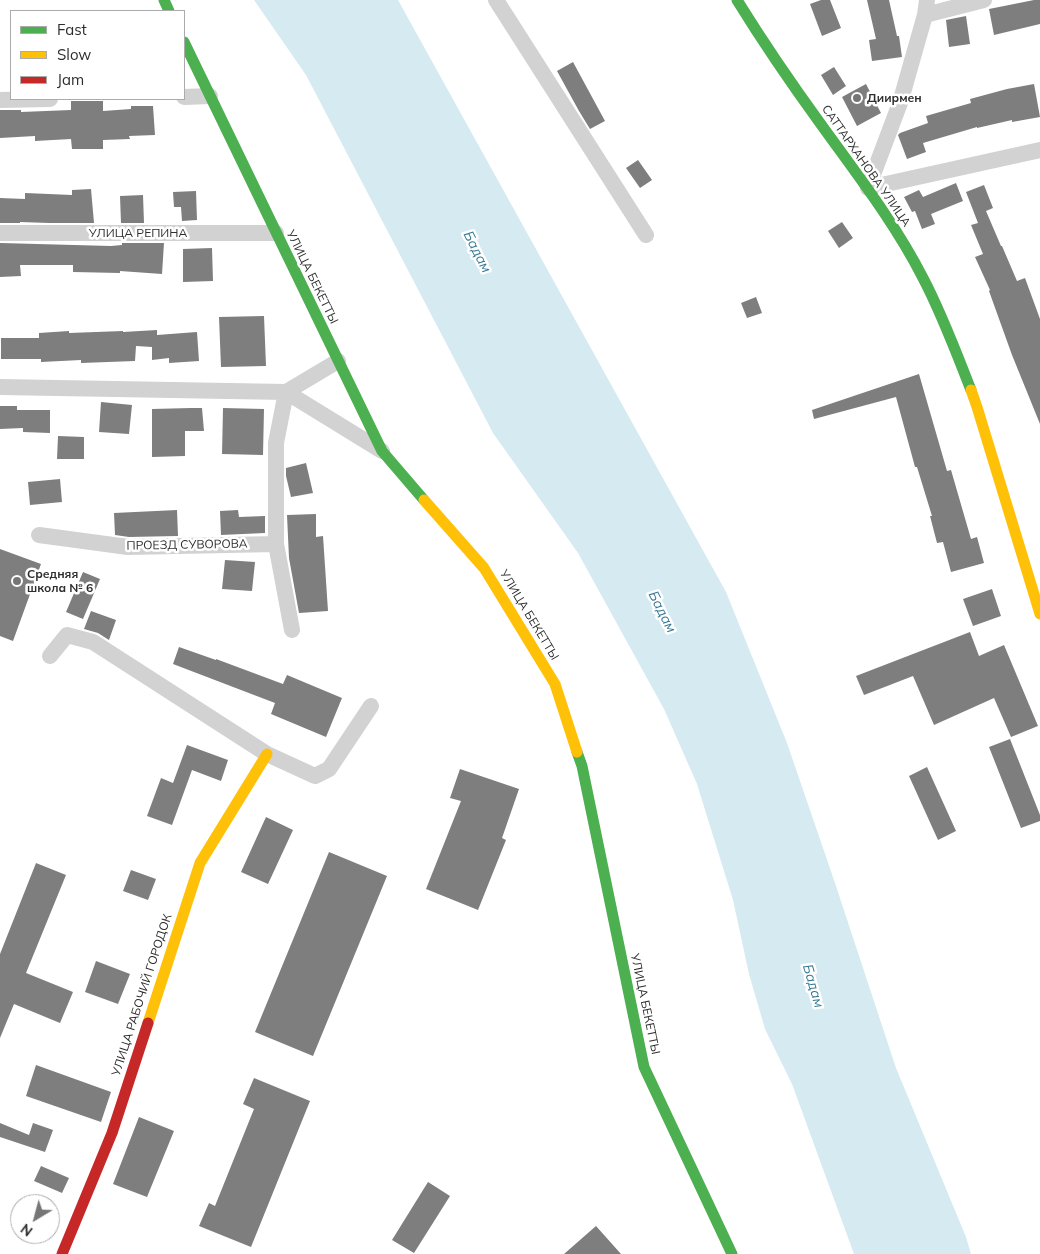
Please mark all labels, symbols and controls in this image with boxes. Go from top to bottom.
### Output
legend [10,10,185,100]
text: Fast [57,20,87,39]
text: Slow [57,45,91,64]
text: Jam [57,70,84,89]
place label: Диирмен [867,91,922,105]
marker: Диирмен [851,92,863,104]
street label: САТТАРХАНОВА УЛИЦА [818,102,914,230]
street label: УЛИЦА РЕПИНА [89,226,187,240]
street label: УЛИЦА БЕКЕТТЫ [283,228,341,326]
water label: Бадам [459,228,495,276]
street label: ПРОЕЗД СУВОРОВА [126,537,248,553]
place label: Средняя школа № 6 [27,567,93,595]
street label: УЛИЦА БЕКЕТТЫ [496,567,562,663]
marker: Средняя школа № 6 [11,575,23,587]
water label: Бадам [644,588,680,636]
street label: УЛИЦА РАБОЧИЙ ГОРОДОК [109,912,175,1078]
street label: УЛИЦА БЕКЕТТЫ [627,952,663,1056]
water label: Бадам [799,962,827,1010]
north arrow [10,1194,60,1244]
text: N [17,1220,36,1241]

